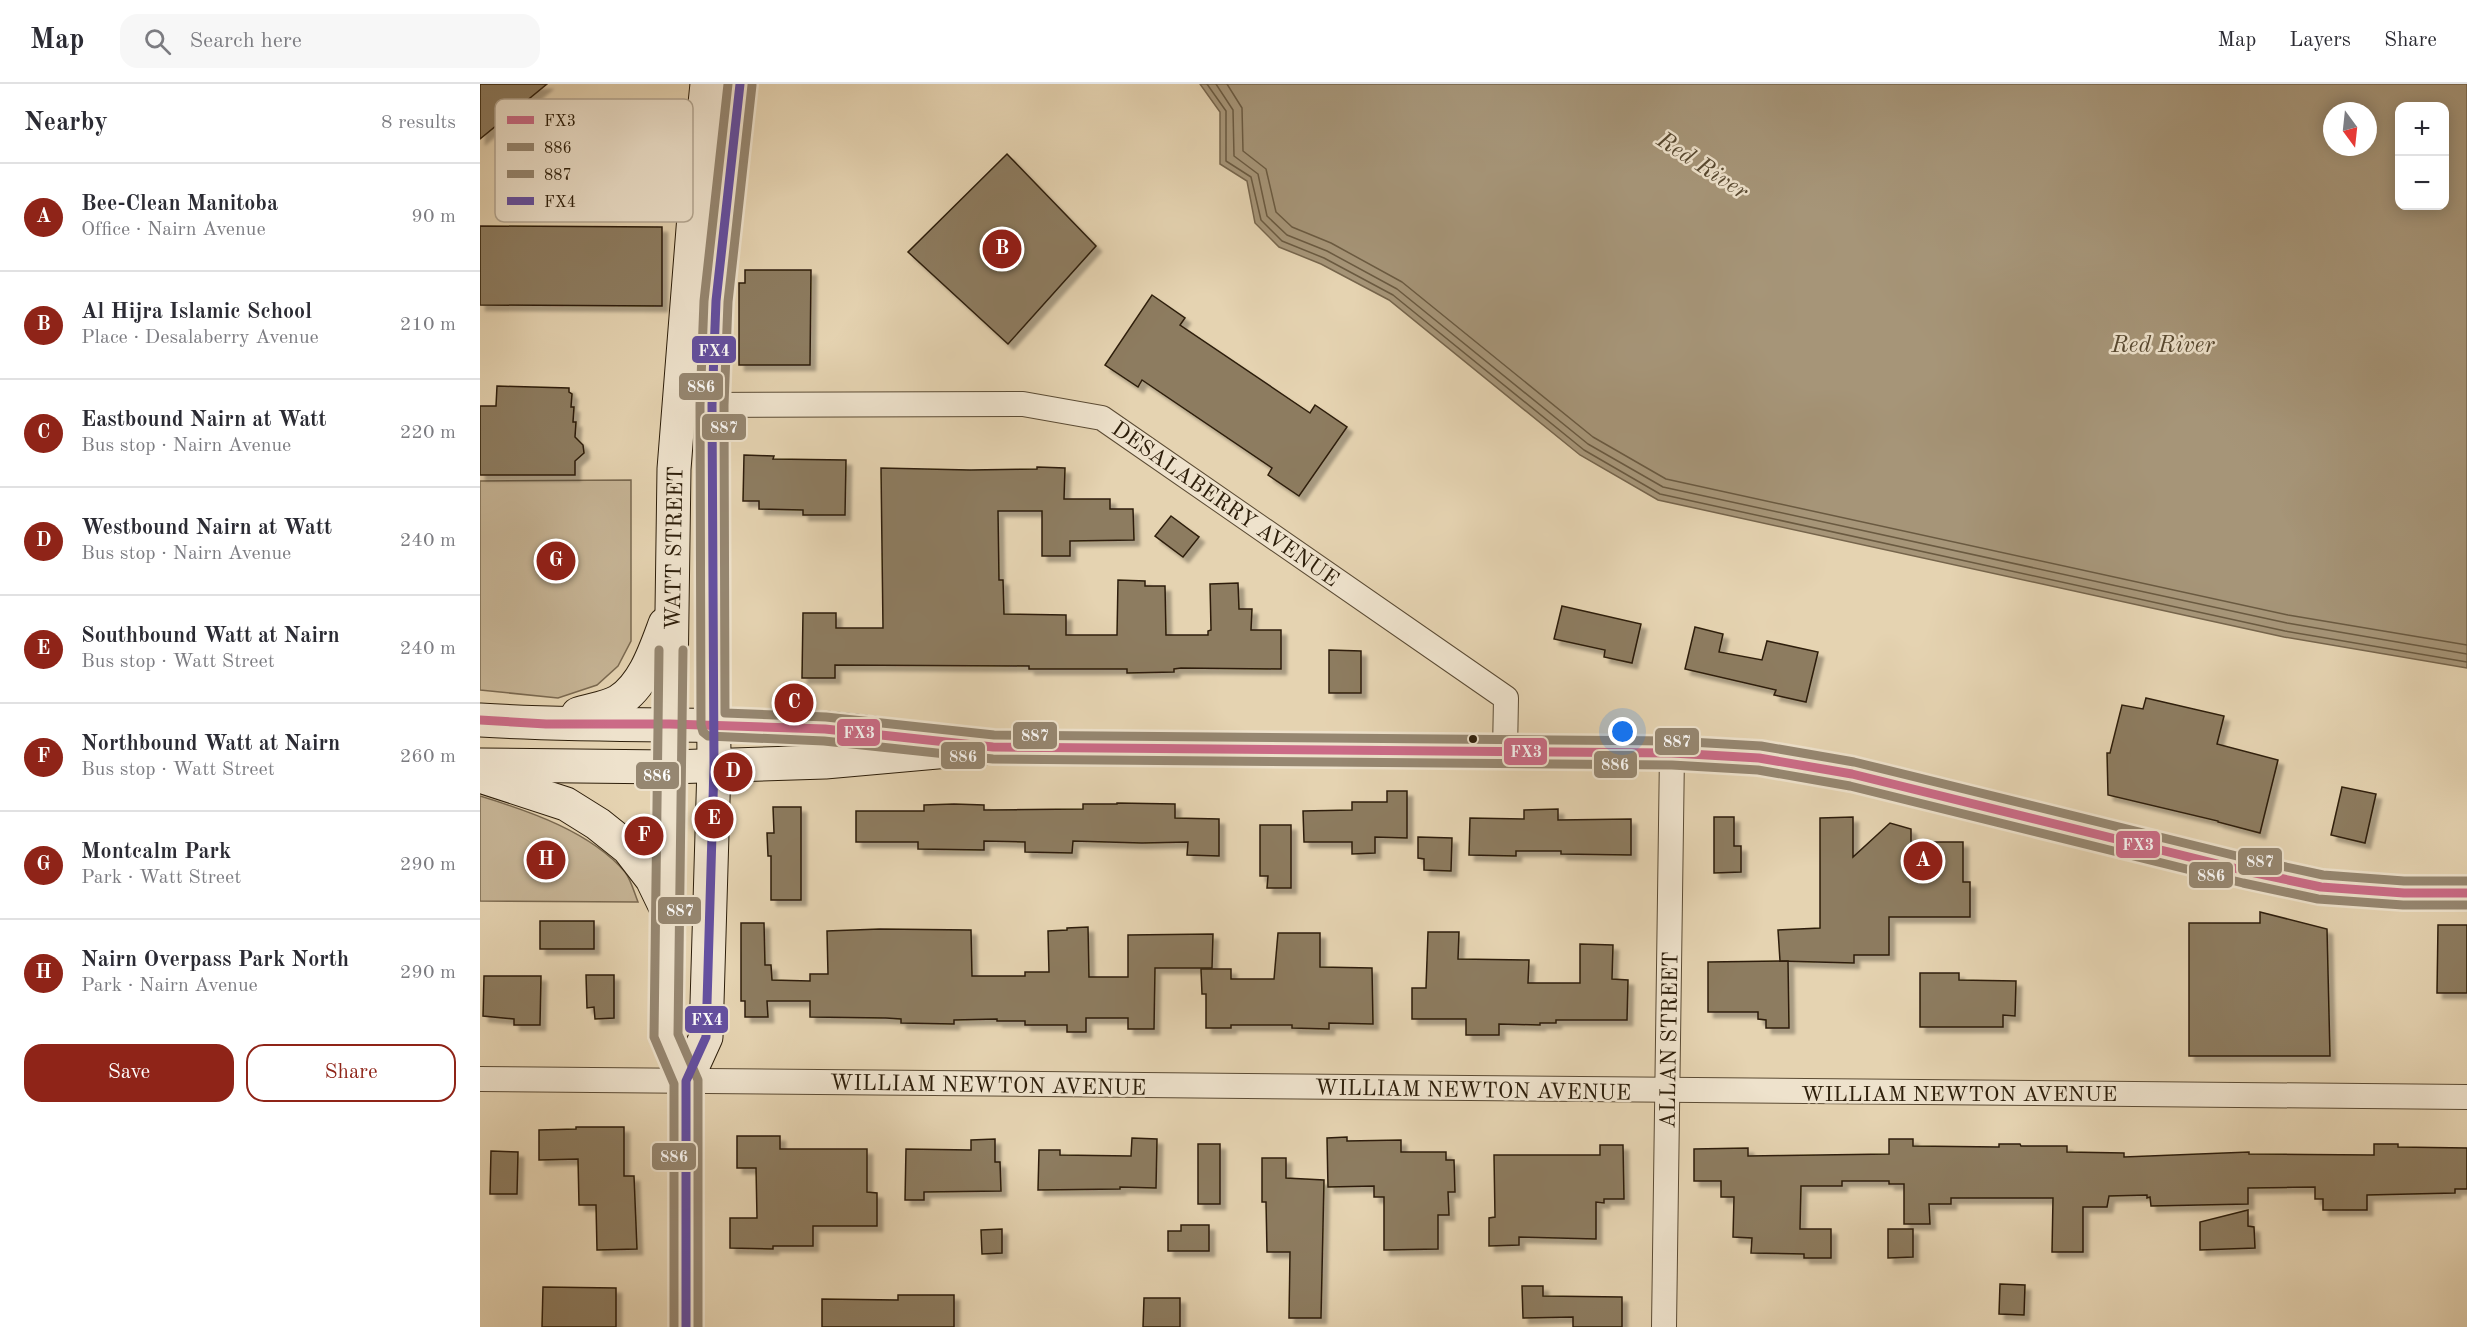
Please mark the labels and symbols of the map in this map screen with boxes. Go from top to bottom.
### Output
legend [495,99,693,222]
north arrow [2323,102,2377,156]
text: FX3 [544,114,576,130]
water label: Red River [1651,128,1752,205]
text: 886 [544,141,572,157]
text: 887 [544,168,572,184]
text: FX4 [544,195,576,211]
pin: B [982,226,1022,272]
water label: Red River [2110,334,2215,358]
line badge: FX4 [691,335,737,364]
text: FX4 [698,344,730,360]
line badge: 886 [678,372,724,401]
text: 886 [687,380,715,396]
line badge: 887 [701,413,747,441]
street label: DESALABERRY AVENUE [1107,418,1342,592]
text: 887 [710,421,738,437]
street label: WATT STREET [663,466,687,630]
pin: G [536,538,576,584]
pin: C [774,680,814,726]
your location [1608,717,1637,746]
line badge: FX3 [836,718,881,747]
line badge: 887 [1012,721,1058,750]
text: FX3 [843,726,875,742]
line badge: 887 [1654,727,1700,756]
text: 887 [1021,729,1049,745]
unlabelled marker [1467,733,1479,745]
text: 887 [1663,735,1691,751]
line badge: FX3 [1503,737,1548,766]
line badge: 886 [940,741,986,770]
text: FX3 [1510,745,1542,761]
pin: D [714,750,752,794]
text: 886 [949,750,977,766]
line badge: 886 [1593,750,1638,779]
text: 886 [1601,758,1629,774]
line badge: 886 [635,761,680,790]
text: 886 [643,769,671,785]
pin: E [694,796,734,842]
pin: F [624,814,664,858]
line badge: FX3 [2115,830,2161,859]
pin: H [526,838,566,882]
pin: A [1904,838,1942,884]
text: FX3 [2122,838,2154,854]
line badge: 887 [2237,847,2283,876]
text: 887 [2246,855,2274,871]
line badge: 886 [2188,861,2234,889]
text: 886 [2197,869,2225,885]
line badge: 887 [657,896,702,925]
text: 887 [666,904,694,920]
street label: ALLAN STREET [1657,951,1683,1129]
line badge: FX4 [684,1005,729,1034]
text: FX4 [691,1013,723,1029]
street label: WILLIAM NEWTON AVENUE [830,1072,1146,1100]
street label: WILLIAM NEWTON AVENUE [1315,1077,1631,1105]
street label: WILLIAM NEWTON AVENUE [1801,1084,2117,1106]
line badge: 886 [651,1142,697,1171]
text: 886 [660,1150,688,1166]

